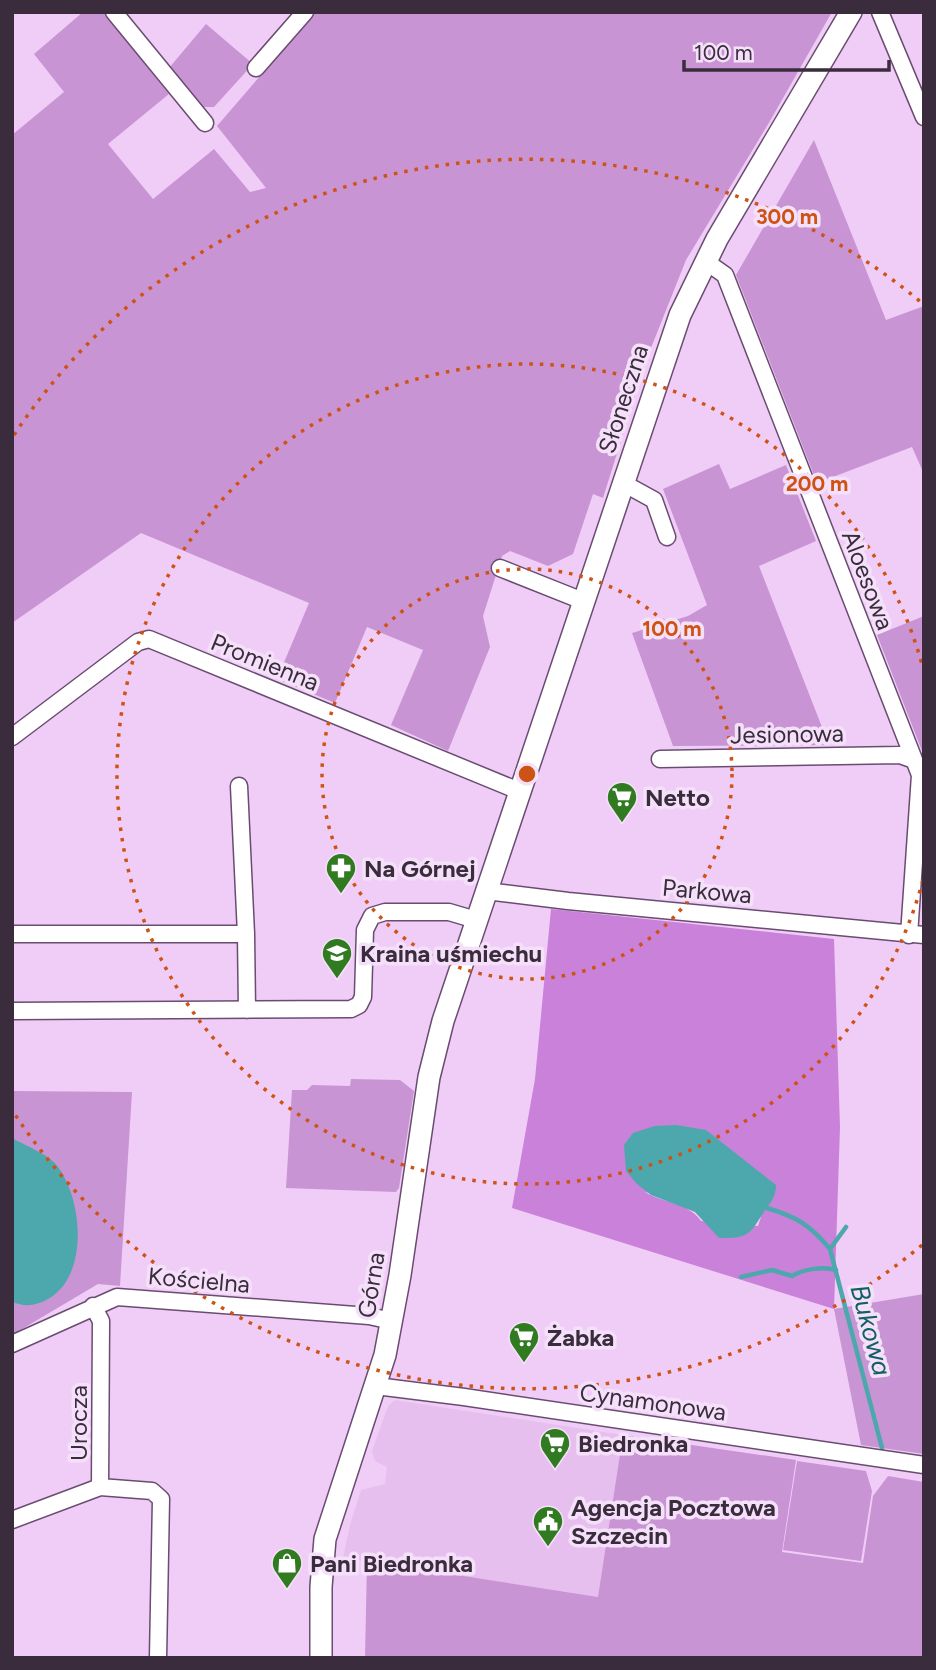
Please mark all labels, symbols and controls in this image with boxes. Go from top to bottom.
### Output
scale bar [684,28,889,72]
text: 100 m [694,40,753,65]
text: 300 m [756,204,818,229]
street label: Słoneczna [592,341,654,457]
text: 200 m [786,471,848,496]
street label: Aloesowa [836,526,900,634]
text: 100 m [642,616,702,641]
street label: Promienna [207,627,323,697]
street label: Jesionowa [730,719,844,749]
centre of rings [515,762,539,786]
supermarket icon: Netto [605,780,639,824]
place label: Netto [645,783,710,812]
pharmacy icon: Na Górnej [324,851,358,895]
place label: Na Górnej [364,854,476,883]
street label: Parkowa [661,873,753,909]
school or university icon: Kraina uśmiechu [320,936,354,980]
place label: Kraina uśmiechu [360,939,542,968]
street label: Górna [352,1250,390,1320]
street label: Kościelna [147,1261,251,1299]
water label: Bukowa [844,1281,898,1379]
supermarket icon: Żabka [507,1320,541,1364]
place label: Żabka [547,1323,614,1352]
street label: Cynamonowa [578,1377,728,1427]
street label: Urocza [64,1385,93,1461]
supermarket icon: Biedronka [538,1426,572,1470]
place label: Biedronka [578,1429,688,1458]
place label: Agencja Pocztowa Szczecin [571,1493,776,1550]
public building icon: Agencja Pocztowa Szczecin [531,1504,565,1548]
shop icon: Pani Biedronka [270,1546,304,1590]
place label: Pani Biedronka [310,1549,473,1578]

